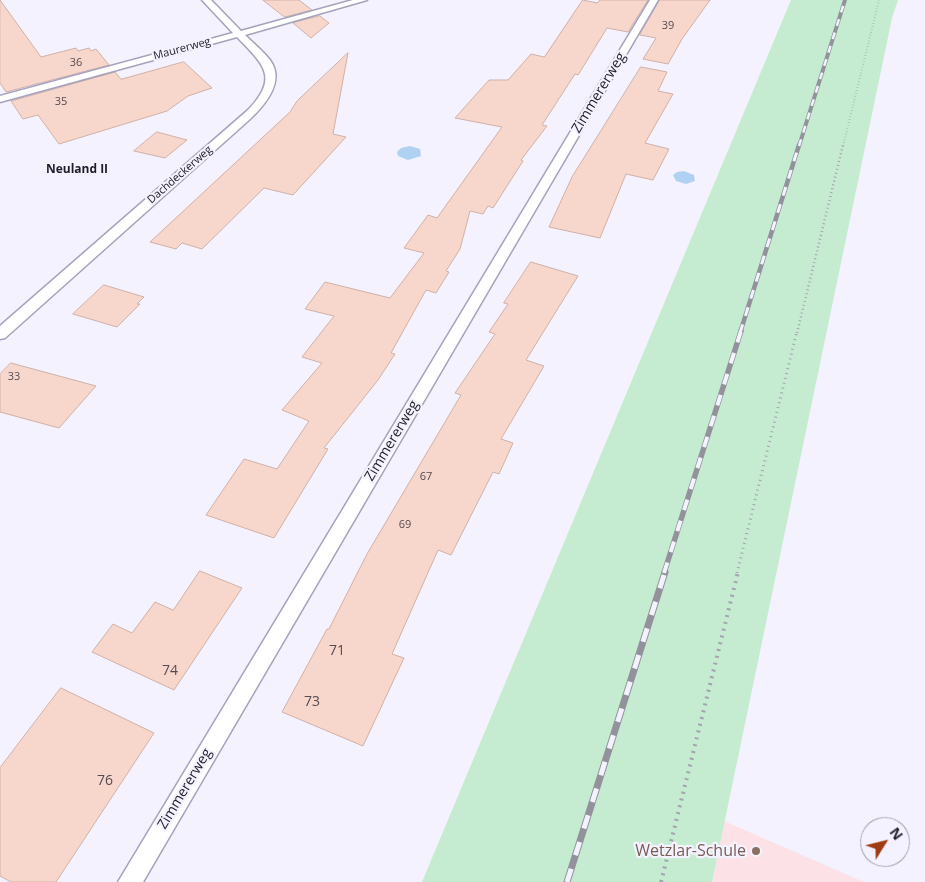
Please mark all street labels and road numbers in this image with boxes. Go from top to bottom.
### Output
street label: Maurerweg [152,35,212,63]
street label: Zimmererweg [568,50,630,136]
street label: Dachdeckerweg [145,143,215,207]
street label: Zimmererweg [361,398,423,484]
street label: Zimmererweg [154,746,216,832]

